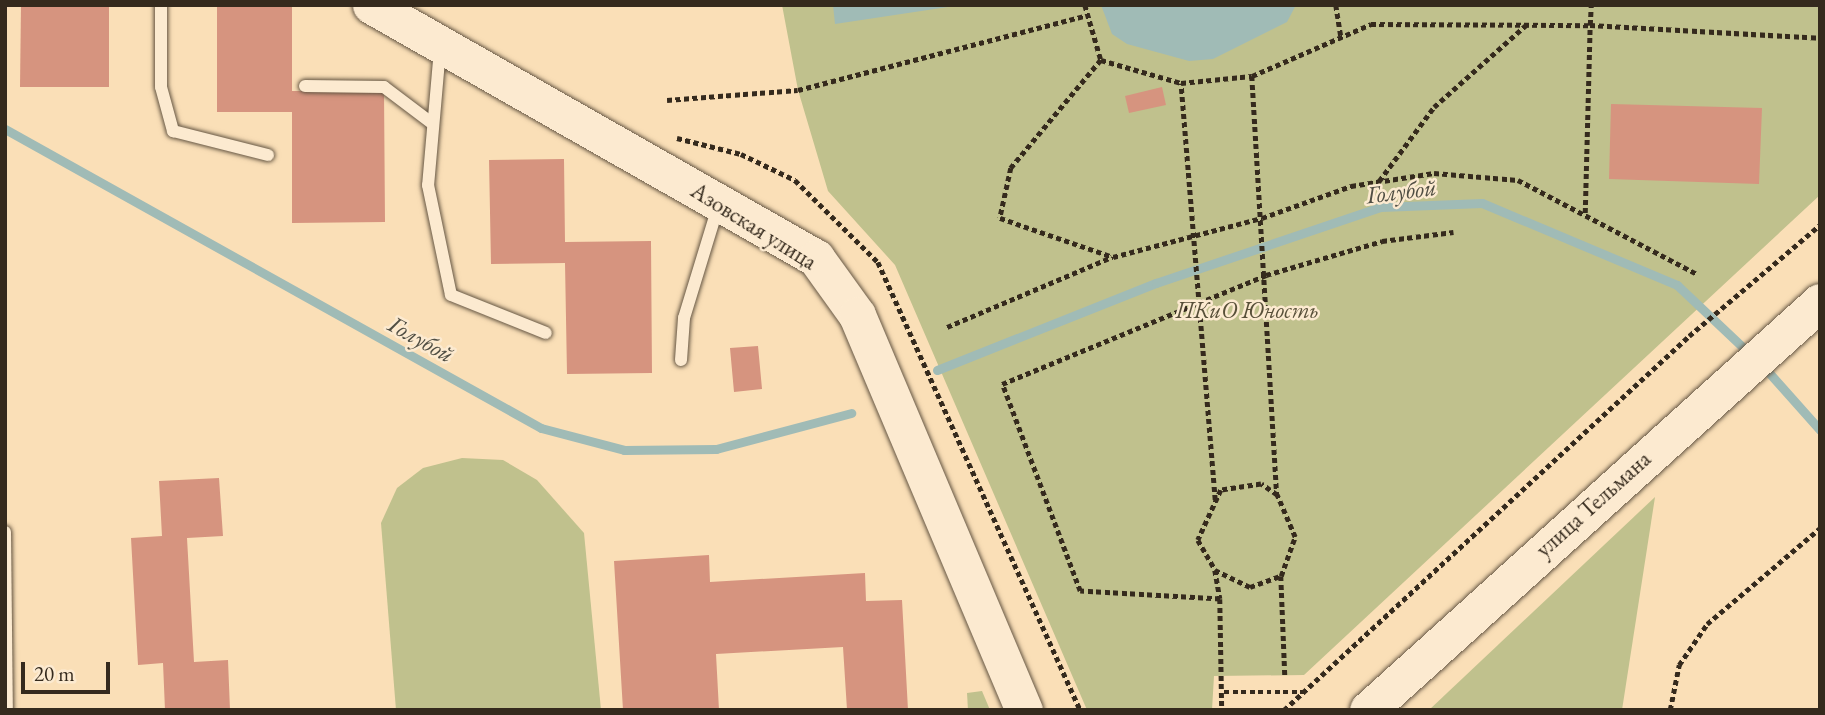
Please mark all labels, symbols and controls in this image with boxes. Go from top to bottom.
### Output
water label: Голубой [1364,172,1438,210]
street label: Азовская улица [686,176,822,276]
park label: ПКиО Юность [1175,296,1319,324]
water label: Голубой [383,309,459,369]
street label: улица Тельмана [1530,445,1656,563]
scale bar [24,648,114,692]
text: 20 m [34,660,75,687]

